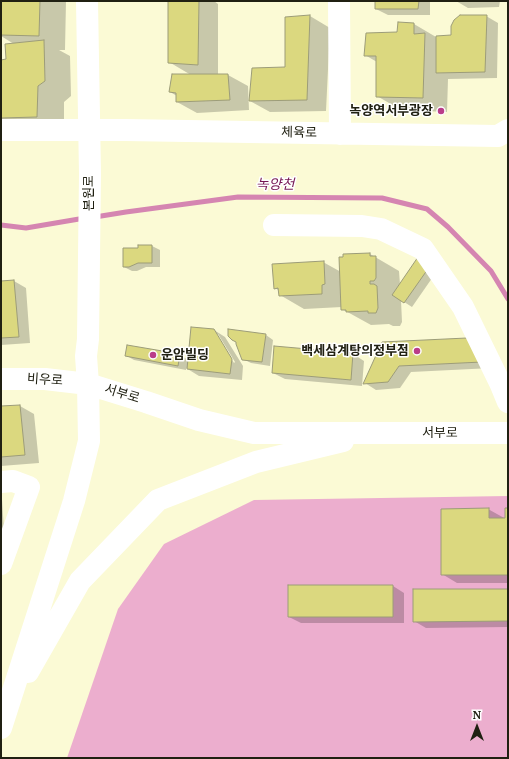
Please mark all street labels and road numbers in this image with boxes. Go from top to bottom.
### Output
street label: 체육로 [281,125,317,141]
street label: 본원로 [81,175,97,211]
street label: 비우로 [27,371,63,389]
street label: 서부로 [103,381,141,407]
street label: 서부로 [422,425,458,441]

